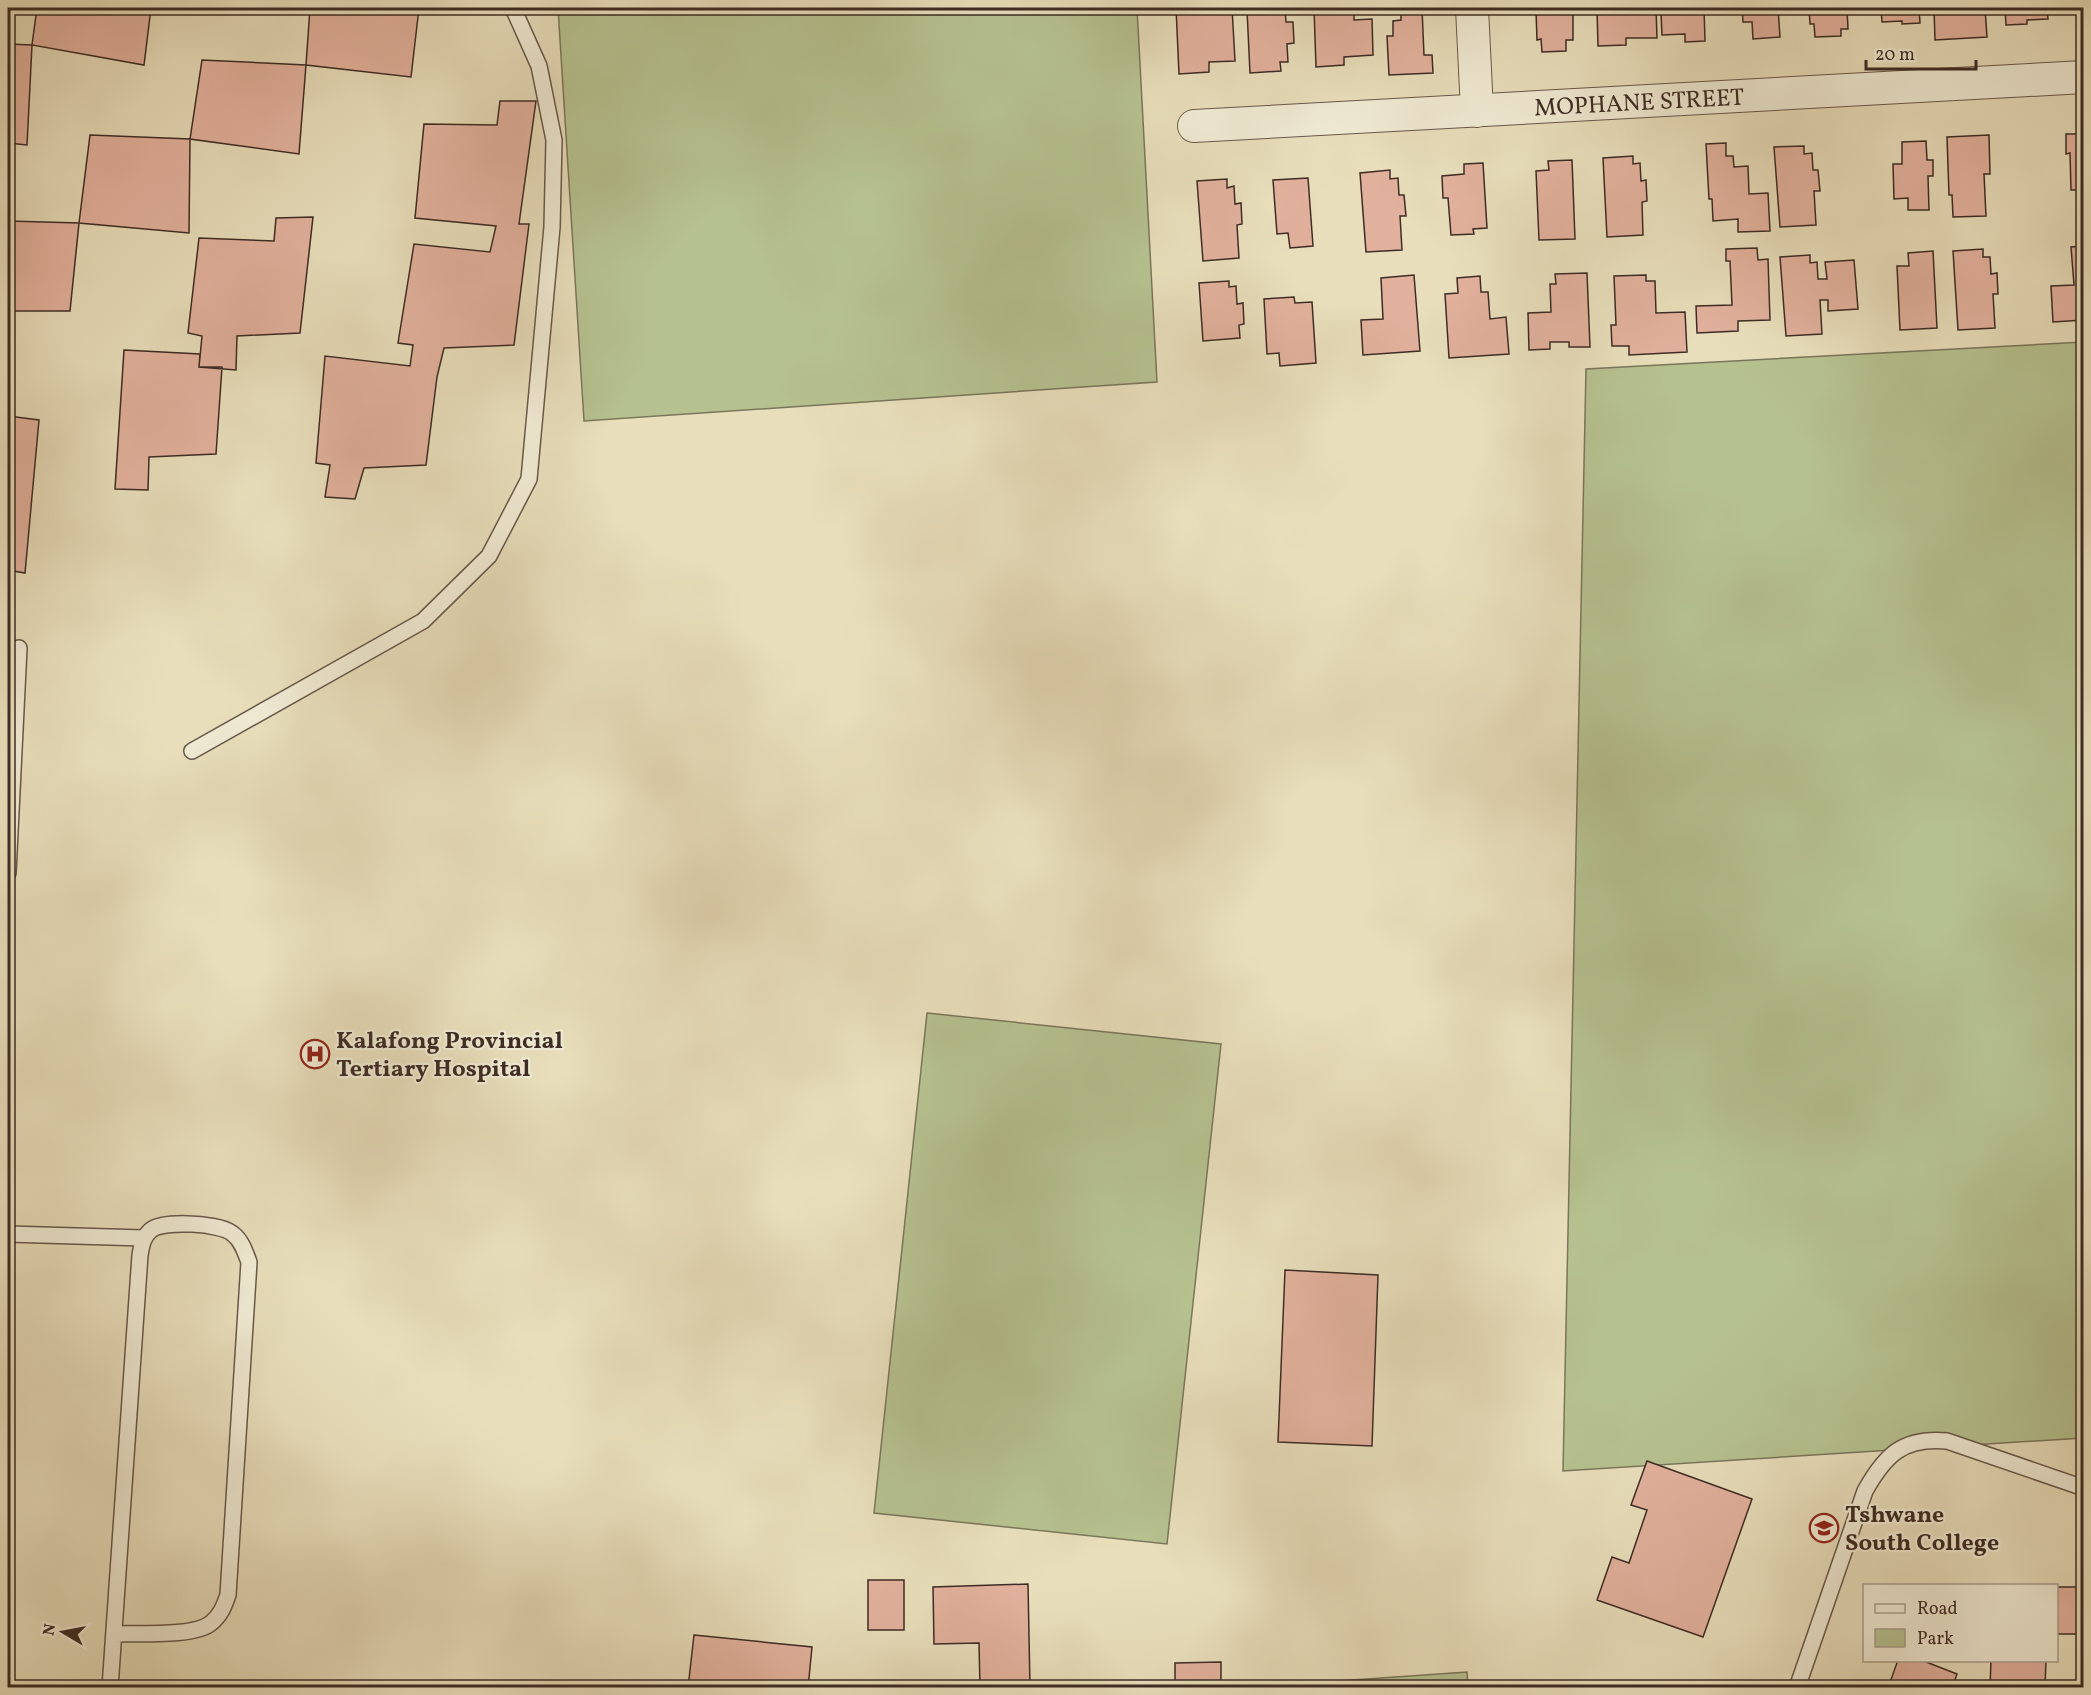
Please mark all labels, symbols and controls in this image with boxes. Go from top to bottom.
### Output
scale bar [1866,33,1976,71]
text: 20 m [1875,43,1915,68]
street label: MOPHANE STREET [1533,82,1745,126]
place label: Kalafong Provincial Tertiary Hospital [336,1025,563,1087]
hospital icon: Kalafong Provincial Tertiary Hospital [299,1038,331,1070]
place label: Tshwane South College [1845,1499,1999,1561]
school or university icon: Tshwane South College [1808,1512,1840,1544]
legend [1863,1584,2058,1662]
text: Road [1917,1597,1958,1622]
north arrow [33,1602,93,1662]
text: N [38,1622,62,1637]
text: Park [1917,1627,1954,1652]

